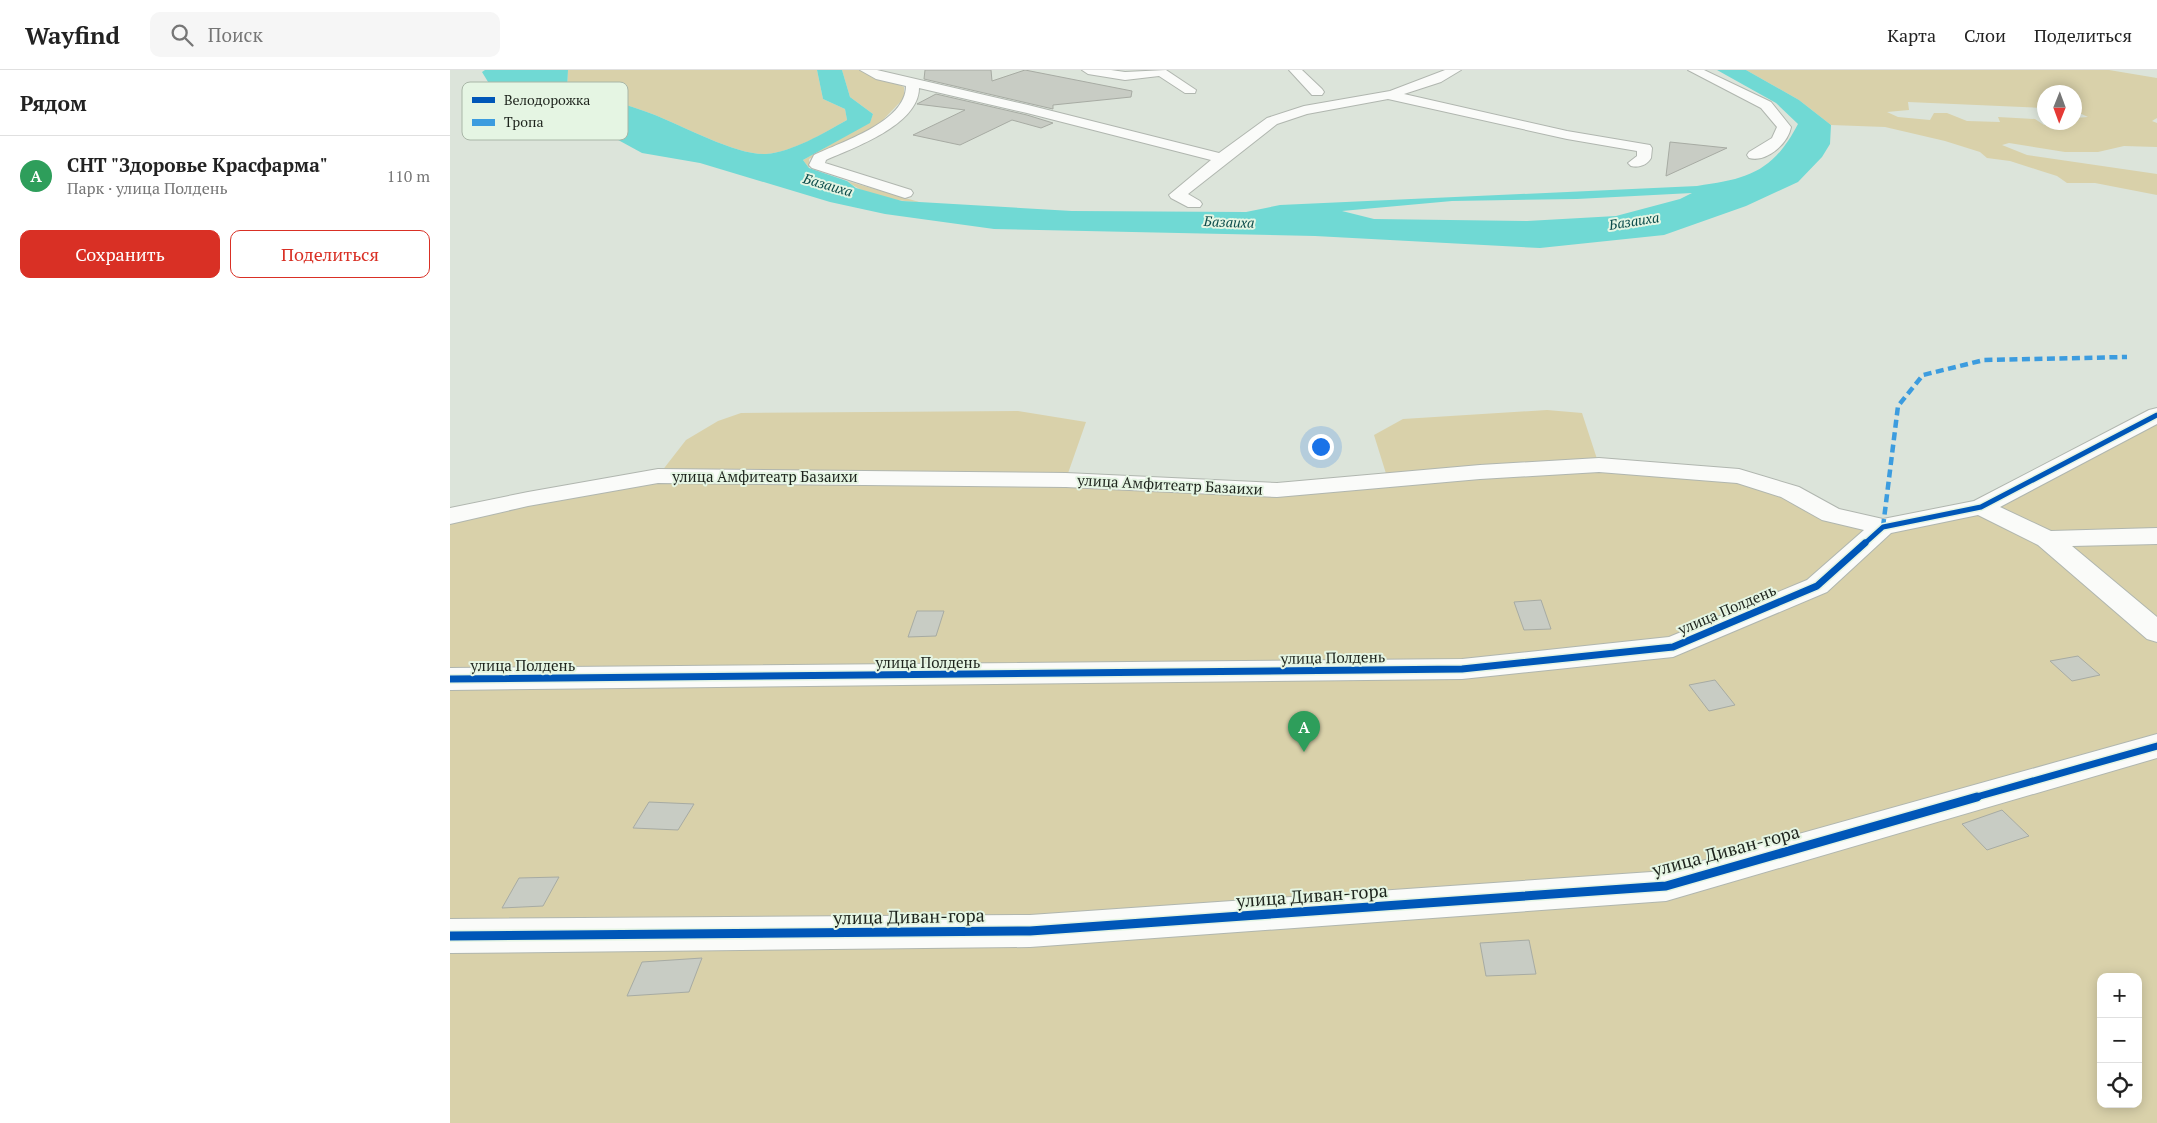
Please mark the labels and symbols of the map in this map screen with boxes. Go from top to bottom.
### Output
legend [462,82,628,140]
north arrow [2037,85,2082,130]
text: Велодорожка [504,90,590,109]
text: Тропа [504,112,544,131]
water label: Базаиха [800,168,855,201]
water label: Базаиха [1606,207,1660,234]
water label: Базаиха [1202,211,1255,232]
your location [1308,434,1334,460]
street label: улица Амфитеатр Базаихи [671,466,858,486]
street label: улица Амфитеатр Базаихи [1076,469,1263,499]
street label: улица Полдень [1674,579,1779,639]
street label: улица Полдень [1279,646,1386,668]
street label: улица Полдень [875,652,981,672]
street label: улица Полдень [470,655,576,675]
pin: A [1288,711,1320,752]
street label: улица Диван-гора [1648,819,1802,881]
street label: улица Диван-гора [1235,878,1388,912]
street label: улица Диван-гора [832,903,985,929]

